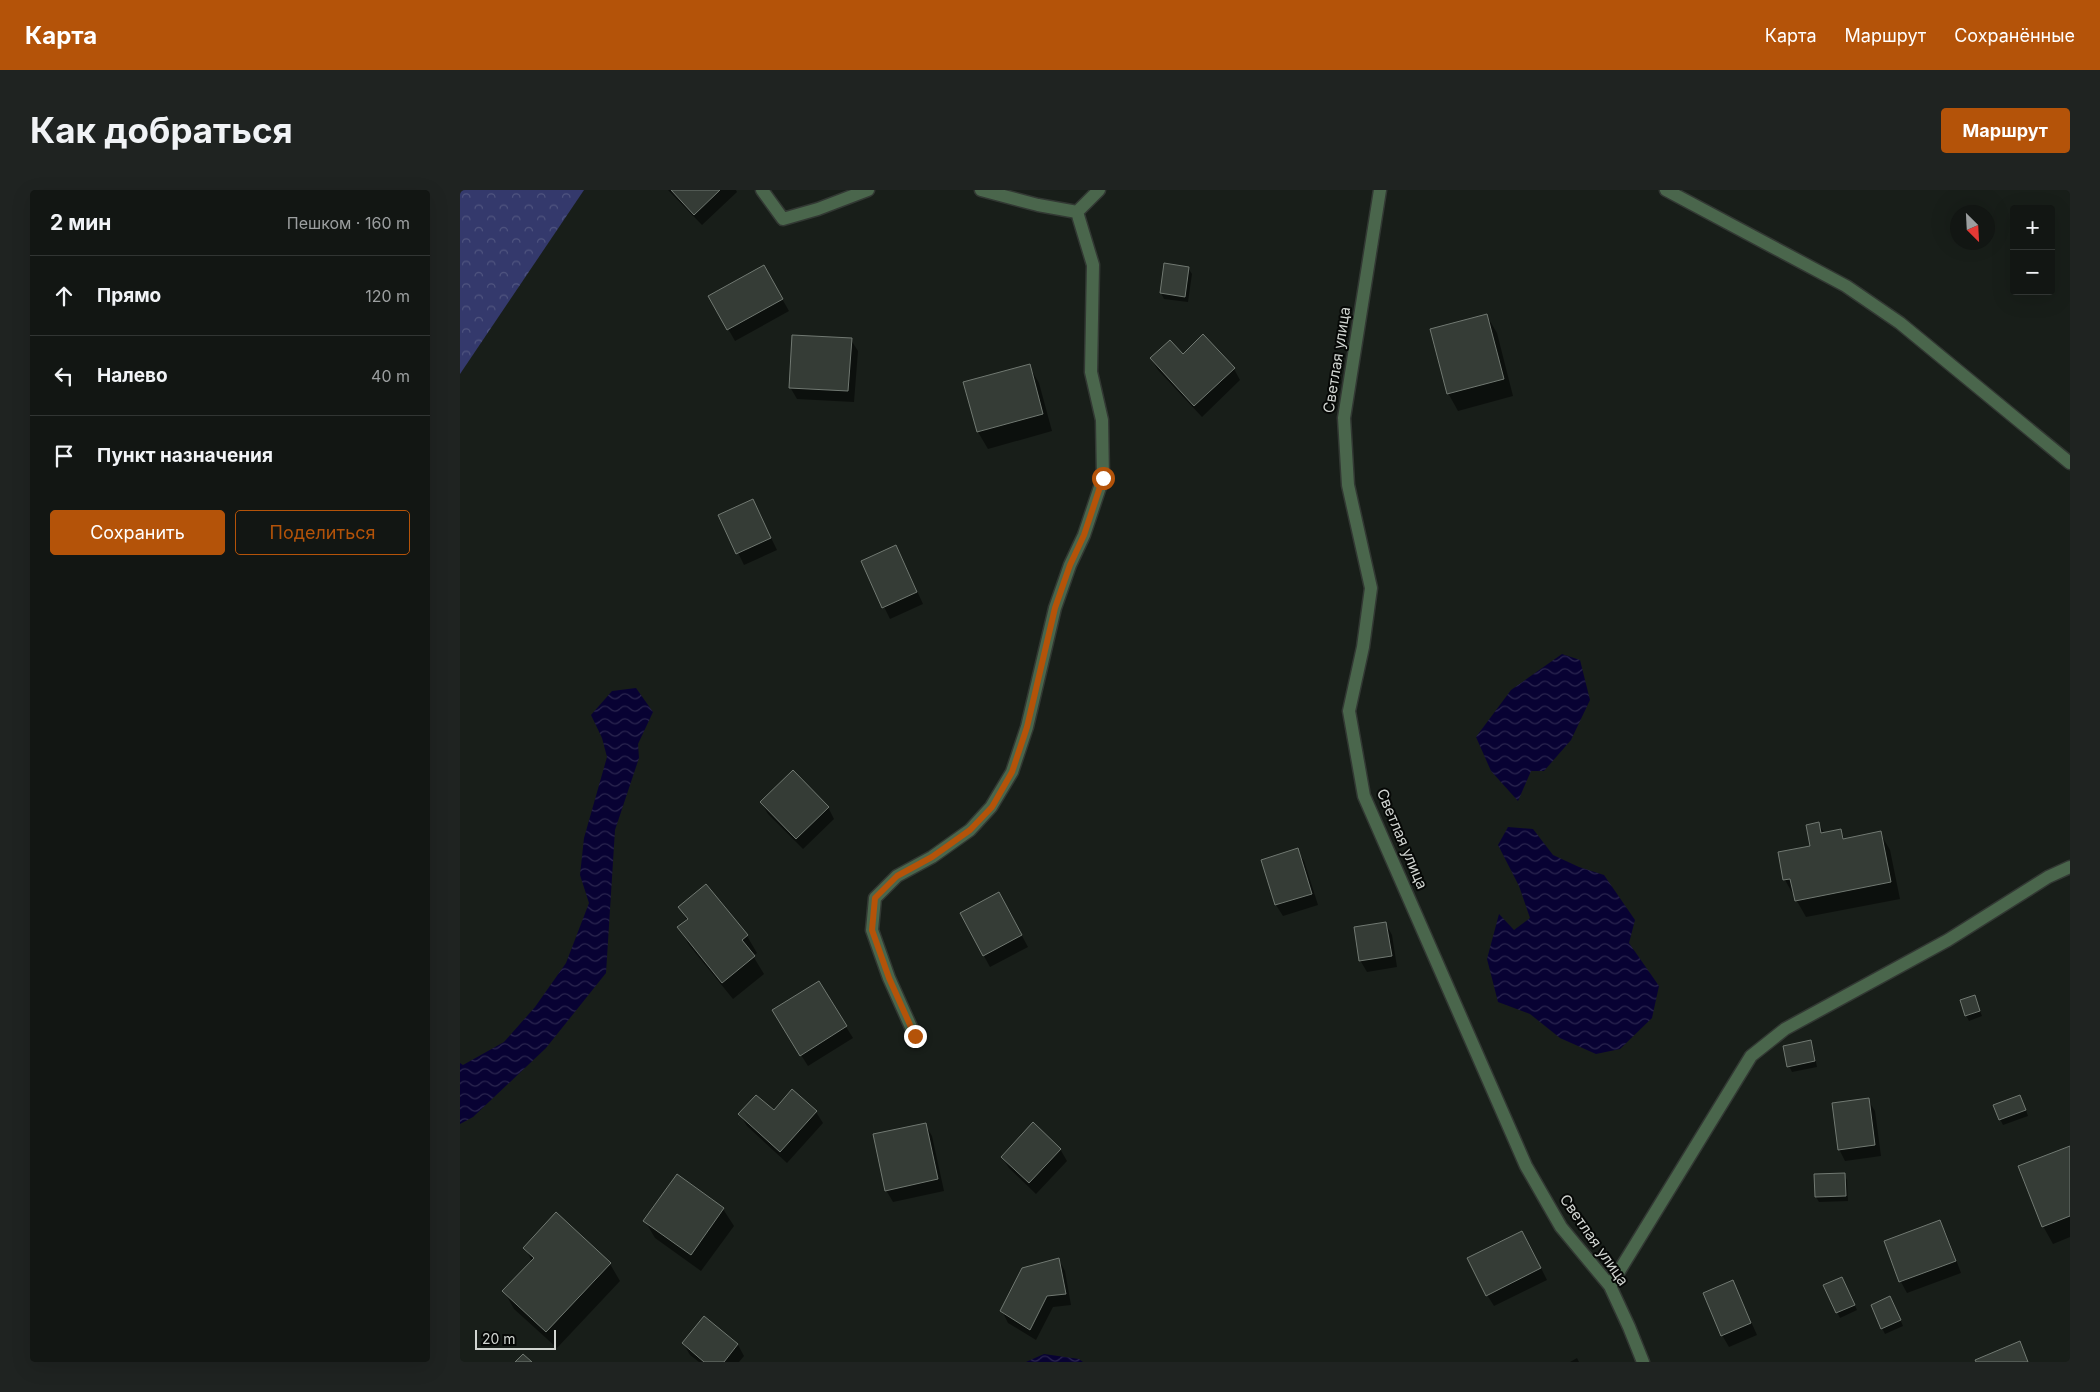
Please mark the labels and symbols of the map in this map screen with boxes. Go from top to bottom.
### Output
north arrow [1950,205,1995,250]
street label: Светлая улица [1319,305,1354,414]
route start [1092,467,1115,490]
street label: Светлая улица [1373,786,1432,892]
route end [904,1025,927,1048]
street label: Светлая улица [1556,1190,1633,1289]
scale bar [475,1327,556,1350]

